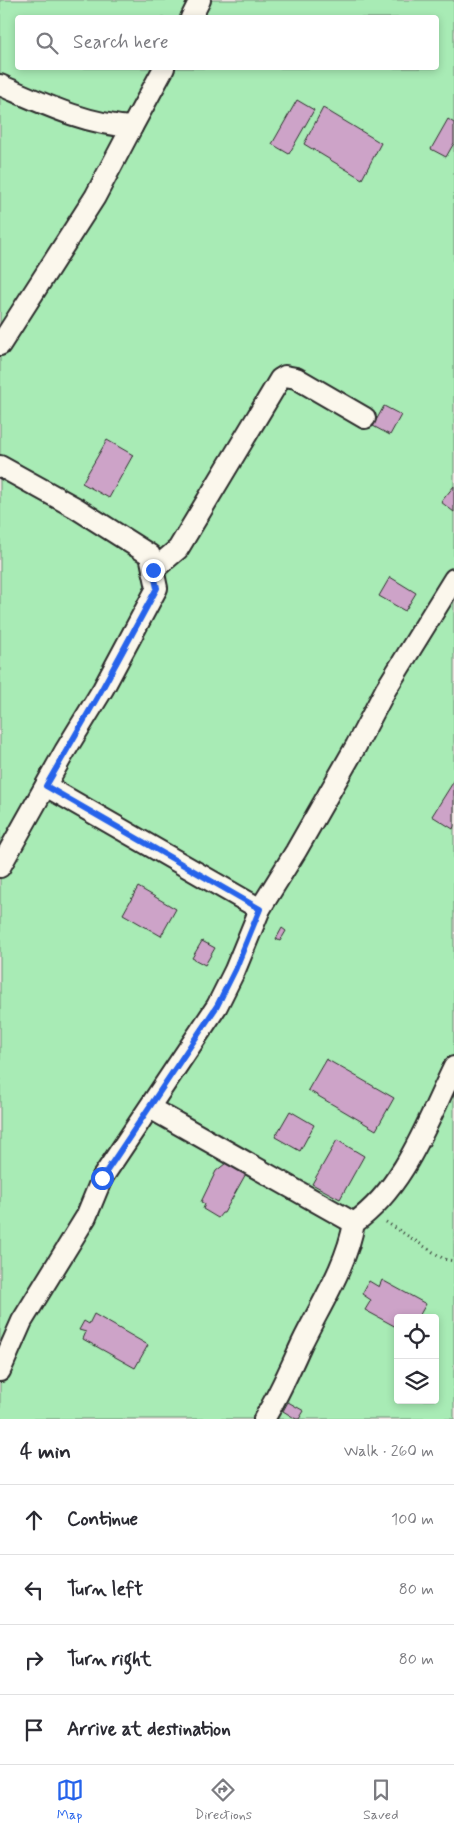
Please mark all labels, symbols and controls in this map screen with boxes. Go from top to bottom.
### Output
search box [15,15,439,70]
icon: search [33,29,61,57]
text: Search here [73,30,169,55]
route end [142,559,165,582]
route start [91,1167,114,1190]
map controls [394,1314,439,1404]
button: locate [394,1314,439,1359]
button: layers [394,1359,439,1404]
text: 4 min [20,1438,71,1466]
text: Walk · 260 m [344,1441,434,1462]
icon: ahead [20,1506,48,1534]
text: Continue [67,1507,138,1532]
text: 100 m [391,1509,434,1530]
icon: left [20,1576,48,1604]
text: Turn left [67,1577,143,1602]
text: 80 m [399,1579,434,1600]
icon: right [20,1646,48,1674]
text: Turn right [67,1647,151,1672]
text: 80 m [399,1649,434,1670]
icon: arrive [20,1716,48,1744]
text: Arrive at destination [67,1717,231,1742]
tab: Map [56,1776,84,1824]
tab: Directions [195,1776,252,1824]
tab: Saved [363,1776,398,1824]

